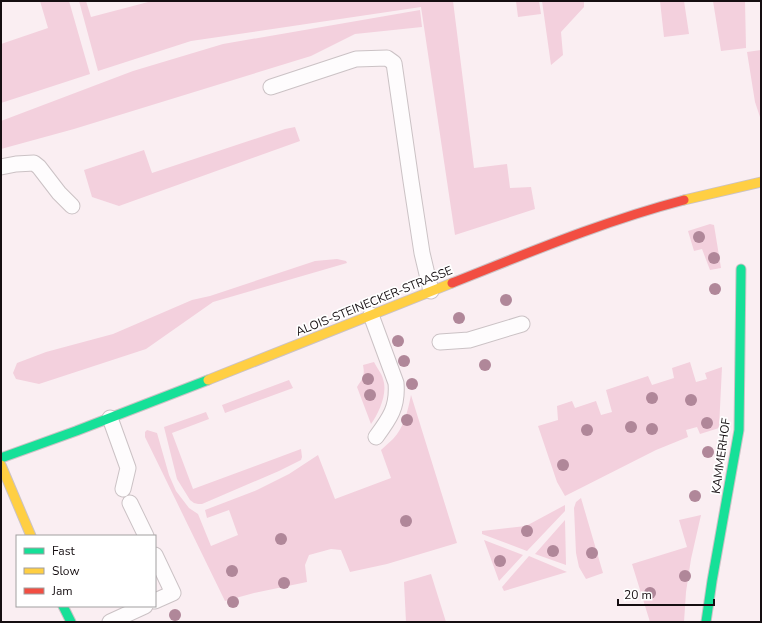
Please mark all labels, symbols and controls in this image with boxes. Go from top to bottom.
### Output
street label: ALOIS-STEINECKER-STRASSE [293,262,455,340]
street label: KAMMERHOF [708,417,734,495]
legend [16,535,156,607]
text: Fast [52,543,75,559]
text: Slow [52,563,80,579]
scale bar [618,581,714,607]
text: Jam [51,583,73,599]
text: 20 m [624,587,652,603]

